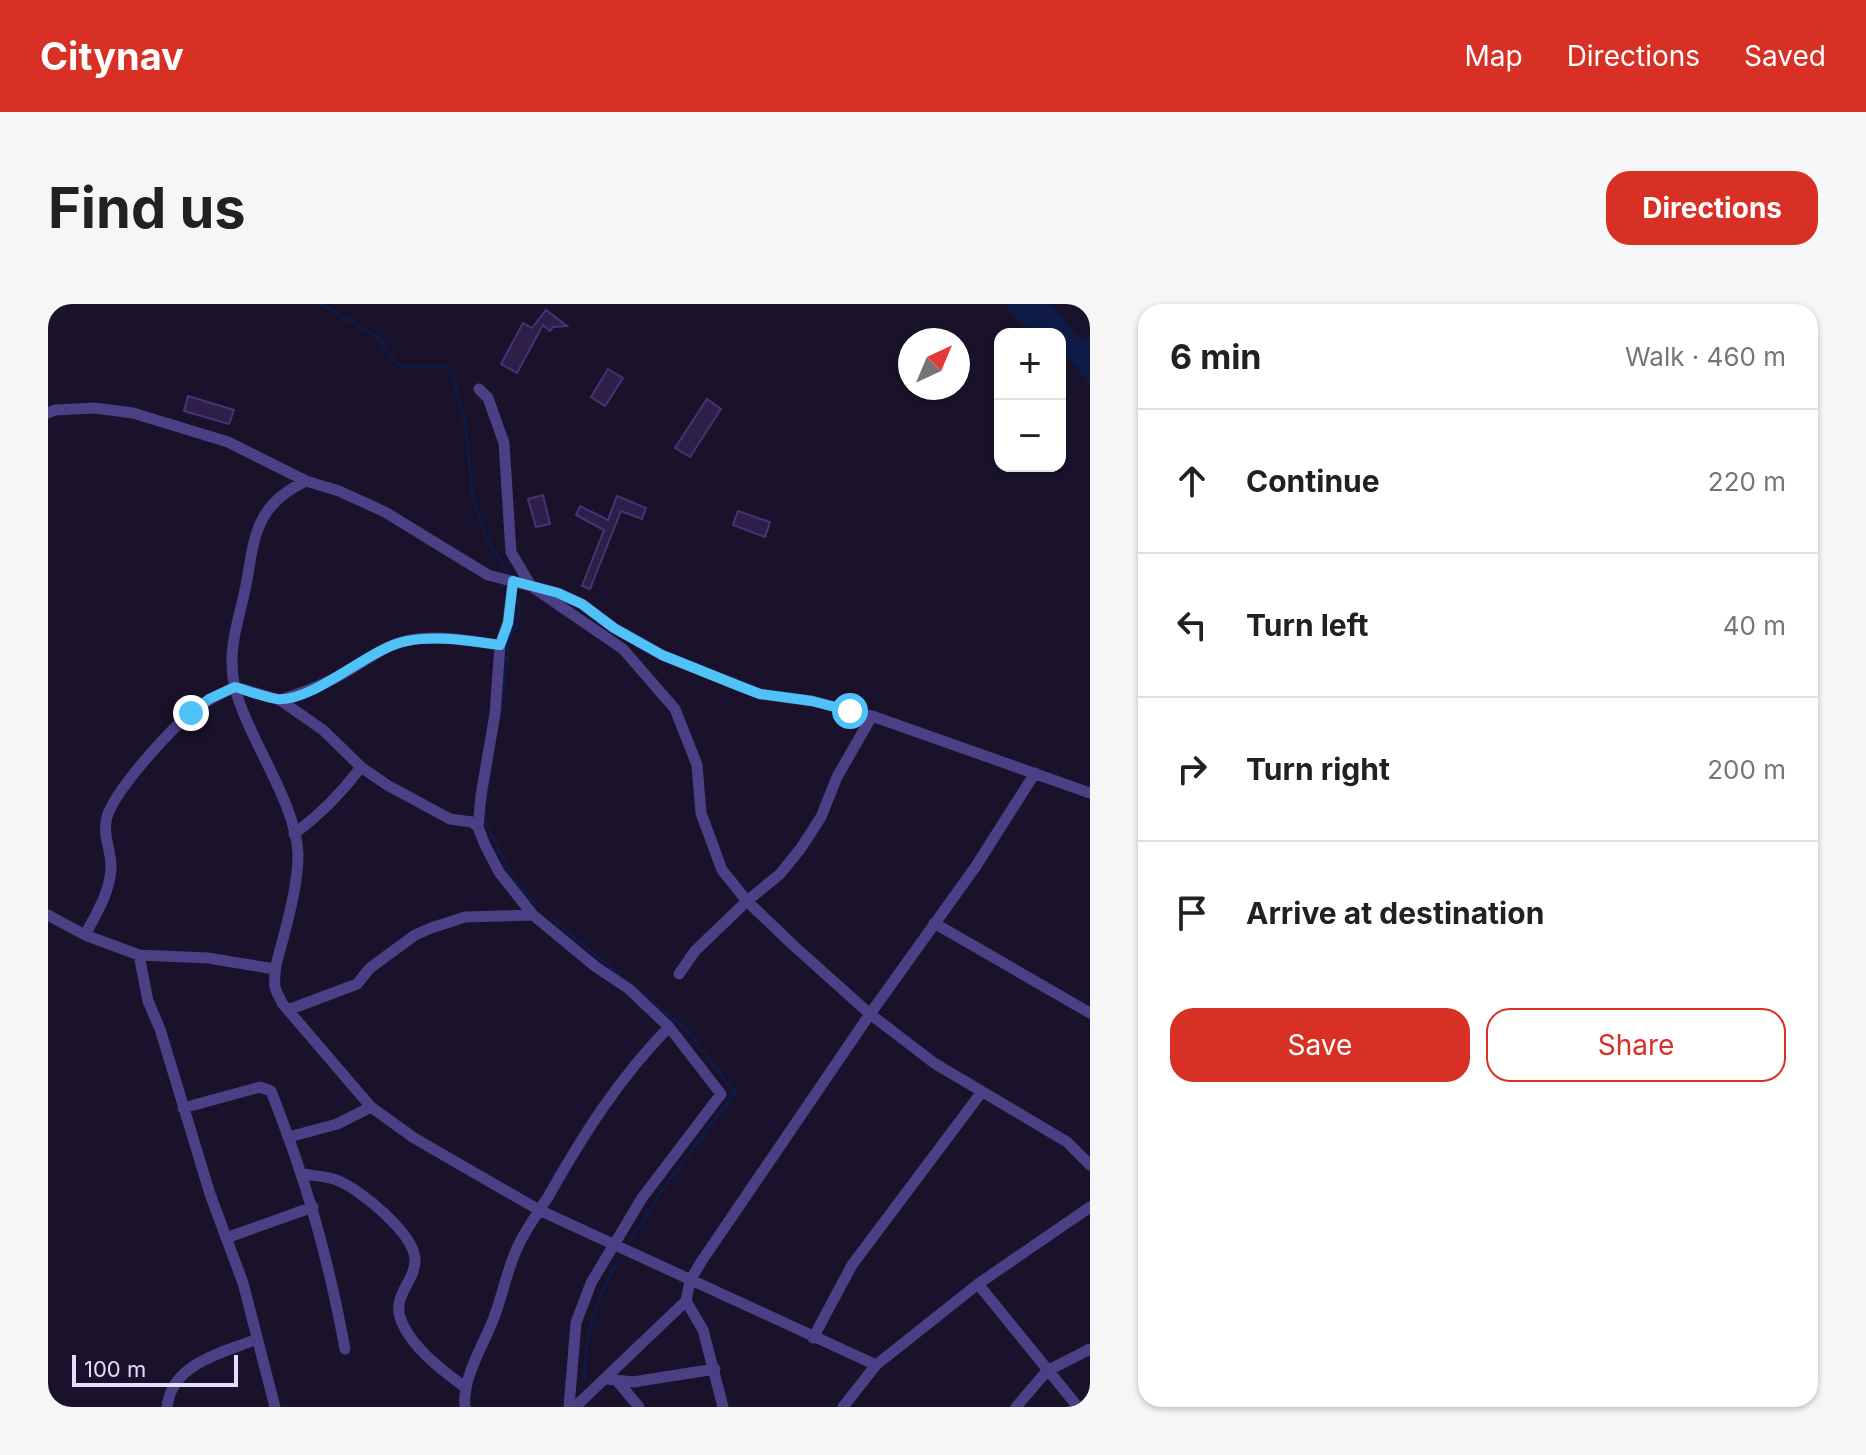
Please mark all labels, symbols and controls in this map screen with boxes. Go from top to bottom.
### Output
text: Citynav [40,33,184,79]
text: Map [1464,39,1523,73]
text: Directions [1567,39,1700,73]
text: Saved [1744,39,1826,73]
button: Directions [1606,171,1818,245]
text: Find us [48,174,246,242]
north arrow [898,328,970,400]
map controls [994,328,1066,472]
button: + [994,328,1066,400]
text: 6 min [1170,336,1262,377]
text: Walk · 460 m [1625,341,1786,372]
button: − [994,400,1066,472]
icon: ahead [1170,459,1214,503]
text: Continue [1246,463,1380,499]
text: 220 m [1708,466,1786,497]
icon: left [1170,603,1214,647]
text: Turn left [1246,607,1368,643]
text: 40 m [1723,610,1786,641]
route start [832,693,868,729]
route end [173,695,209,731]
icon: right [1170,747,1214,791]
text: Turn right [1246,751,1390,787]
text: 200 m [1707,754,1786,785]
icon: arrive [1170,891,1214,935]
text: Arrive at destination [1246,895,1544,931]
button: Save [1170,1008,1470,1082]
button: Share [1486,1008,1786,1082]
scale bar [72,1351,238,1387]
text: 100 m [84,1356,146,1382]

